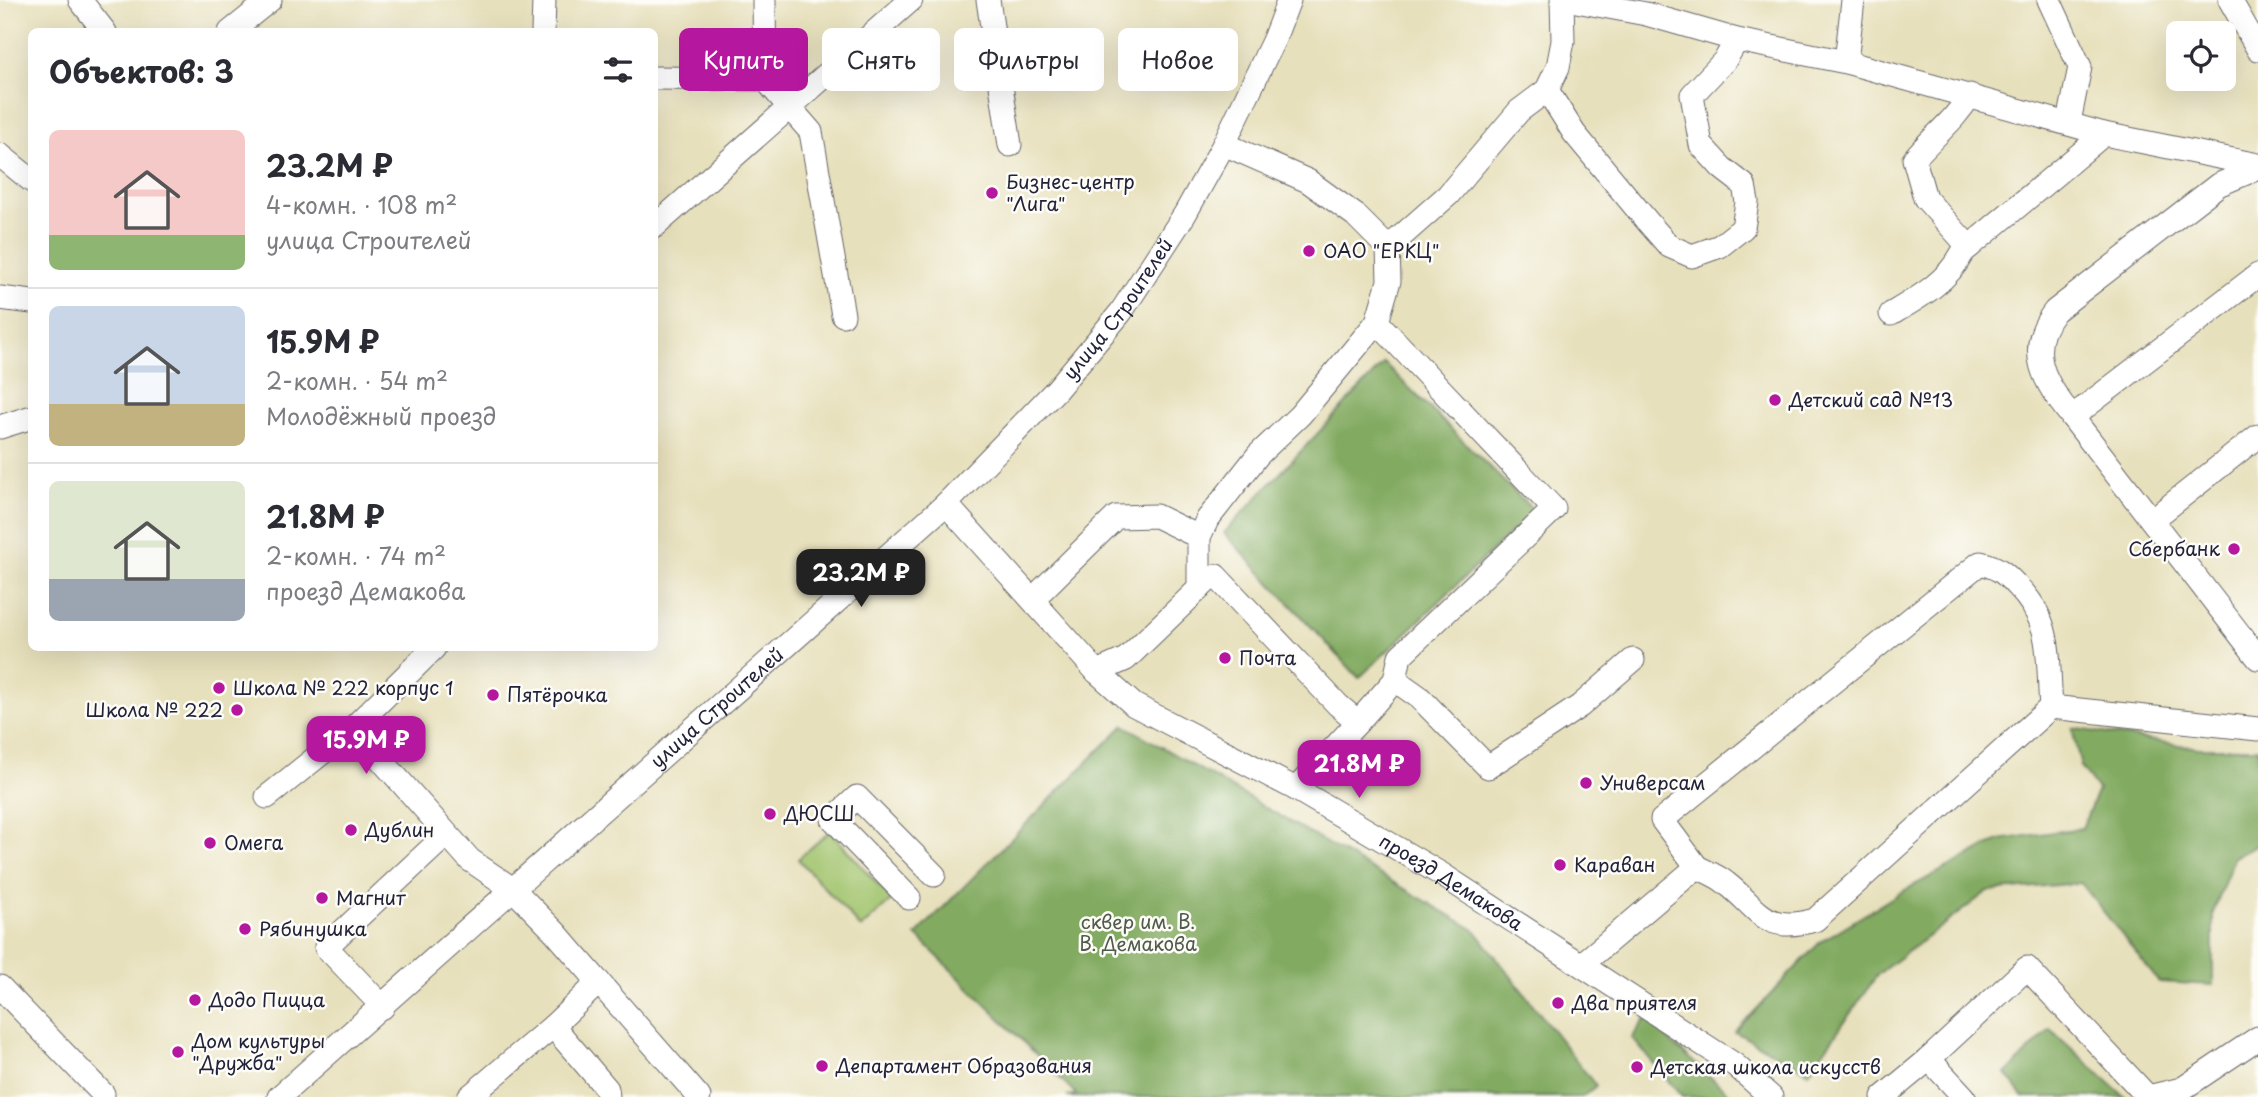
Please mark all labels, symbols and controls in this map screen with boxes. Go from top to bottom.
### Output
map controls [2166,21,2236,91]
button: locate [2166,21,2236,91]
chip: Купить [679,28,808,91]
chip: Снять [822,28,940,91]
chip: Фильтры [954,28,1104,91]
chip: Новое [1118,28,1238,91]
text: Объектов: 3 [49,48,234,93]
icon: filters [599,51,637,89]
text: 23.2M ₽ [266,142,393,187]
icon: home [105,158,189,242]
place label: Бизнес-центр "Лига" [1006,167,1135,217]
marker: Бизнес-центр "Лига" [984,185,1000,201]
text: 4-комн. · 108 m² [266,187,457,222]
text: улица Строителей [266,222,472,257]
street label: улица Строителей [1056,232,1179,385]
place label: ОАО "ЕРКЦ" [1323,236,1440,264]
marker: ОАО "ЕРКЦ" [1301,243,1317,259]
text: 15.9M ₽ [266,318,379,363]
icon: home [105,334,189,418]
text: 2-комн. · 54 m² [266,363,448,398]
place label: Детский сад №13 [1788,385,1953,413]
marker: Детский сад №13 [1767,392,1783,408]
text: Молодёжный проезд [266,398,497,433]
text: 21.8M ₽ [266,493,385,538]
icon: home [105,509,189,593]
place label: Сбербанк [2128,534,2221,562]
text: 2-комн. · 74 m² [266,538,446,573]
marker: Сбербанк [2226,541,2242,557]
pin: 23.2M ₽ [796,550,926,609]
text: 23.2M ₽ [812,554,910,589]
text: проезд Демакова [266,573,465,608]
street label: улица Строителей [644,640,789,774]
place label: Почта [1239,643,1296,671]
marker: Почта [1217,650,1233,666]
place label: Школа № 222 корпус 1 [233,673,454,701]
marker: Школа № 222 корпус 1 [211,680,227,696]
place label: Пятёрочка [507,680,608,708]
marker: Пятёрочка [485,687,501,703]
place label: Школа № 222 [86,695,223,723]
marker: Школа № 222 [229,702,245,718]
pin: 15.9M ₽ [301,716,431,776]
text: 15.9M ₽ [323,721,409,756]
pin: 21.8M ₽ [1294,740,1424,800]
text: 21.8M ₽ [1314,745,1404,780]
place label: Универсам [1600,768,1706,796]
marker: Универсам [1578,775,1594,791]
place label: ДЮСШ [783,799,855,827]
marker: ДЮСШ [762,806,778,822]
place label: Дублин [364,815,434,843]
marker: Дублин [343,822,359,838]
street label: проезд Демакова [1375,826,1529,937]
place label: Омега [224,828,283,856]
marker: Омега [202,835,218,851]
place label: Караван [1574,850,1655,878]
marker: Караван [1552,857,1568,873]
place label: Магнит [336,883,406,911]
marker: Магнит [314,890,330,906]
park label: сквер им. В. В. Демакова [1079,907,1197,957]
place label: Рябинушка [259,914,367,942]
marker: Рябинушка [237,921,253,937]
place label: Додо Пицца [208,985,325,1013]
place label: Два приятеля [1571,988,1697,1016]
marker: Додо Пицца [187,992,203,1008]
marker: Два приятеля [1550,995,1566,1011]
place label: Дом культуры "Дружба" [191,1026,325,1076]
marker: Дом культуры "Дружба" [170,1044,186,1060]
place label: Департамент Образования [835,1051,1092,1079]
place label: Детская школа искусств [1650,1052,1881,1080]
marker: Департамент Образования [814,1058,830,1074]
marker: Детская школа искусств [1629,1059,1645,1075]

